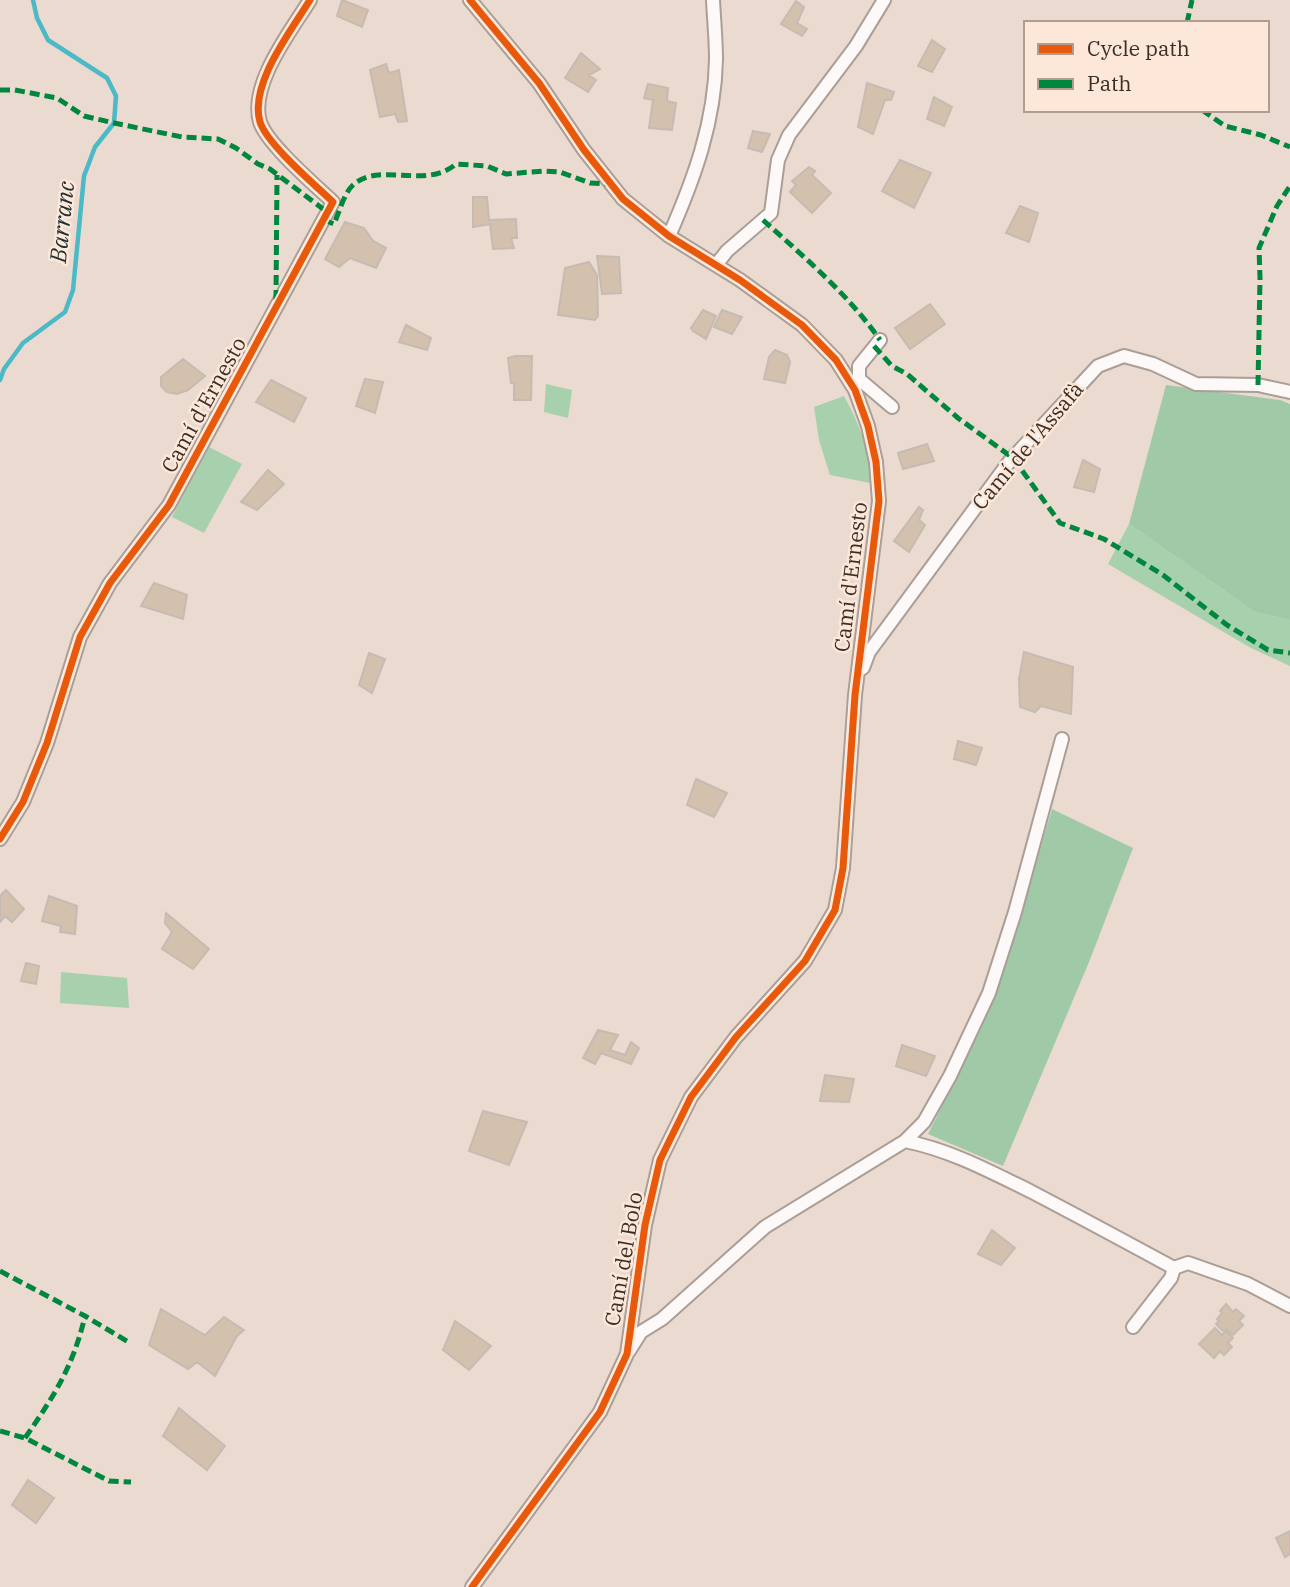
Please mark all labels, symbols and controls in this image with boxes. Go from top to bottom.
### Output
legend [1024,21,1269,112]
text: Cycle path [1087,34,1190,62]
text: Path [1087,69,1132,97]
water label: Barranc [42,180,80,265]
street label: Camí d'Ernesto [154,332,252,477]
street label: Camí de l'Assafà [965,375,1089,515]
street label: Camí d'Ernesto [827,500,873,654]
street label: Camí del Bolo [597,1190,649,1328]

